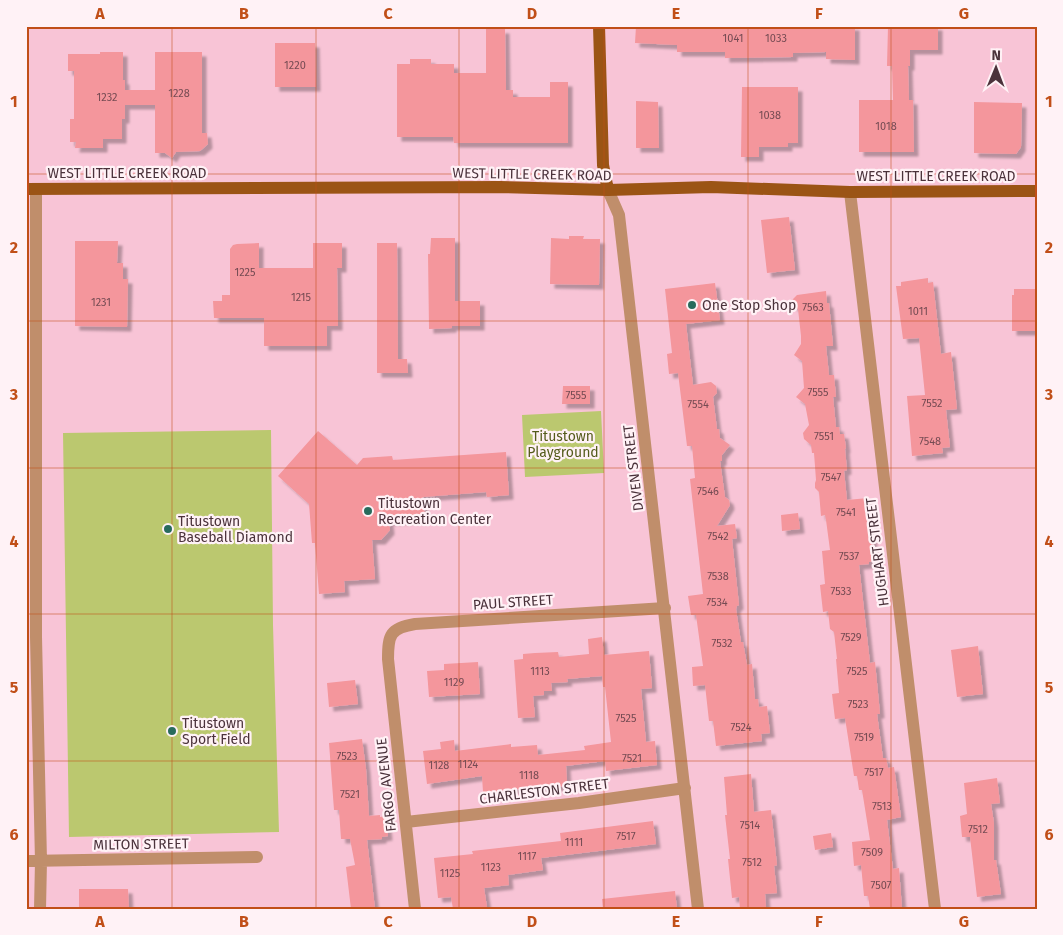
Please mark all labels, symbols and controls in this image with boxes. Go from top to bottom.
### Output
text: A [94,4,105,23]
text: B [239,4,249,23]
text: C [383,4,393,23]
text: D [527,4,537,23]
text: E [672,4,680,23]
text: F [815,4,823,23]
text: G [959,4,969,23]
house number: 1041 [723,32,743,45]
house number: 1033 [765,32,787,45]
north arrow [970,42,1020,92]
text: N [991,47,1001,64]
house number: 1220 [284,59,306,72]
house number: 1228 [168,87,190,100]
house number: 1232 [97,91,117,104]
text: 1 [10,92,18,111]
text: 1 [1045,92,1053,111]
house number: 1038 [759,109,781,122]
house number: 1018 [875,120,897,133]
street label: WEST LITTLE CREEK ROAD [47,165,207,182]
street label: WEST LITTLE CREEK ROAD [452,165,612,184]
street label: WEST LITTLE CREEK ROAD [856,168,1016,185]
text: 2 [10,238,18,257]
text: 2 [1045,238,1053,257]
house number: 1225 [234,266,256,279]
house number: 1215 [291,291,312,304]
house number: 1231 [91,296,111,309]
place label: One Stop Shop [702,297,796,314]
marker: One Stop Shop [686,299,698,311]
house number: 7563 [802,301,824,314]
house number: 1011 [908,305,928,318]
text: 3 [9,385,18,404]
text: 3 [1044,385,1053,404]
house number: 7555 [807,386,829,399]
house number: 7555 [565,389,587,402]
house number: 7552 [922,397,943,410]
house number: 7554 [687,398,709,411]
street label: DIVEN STREET [620,423,647,512]
park label: Titustown Playground [527,428,599,461]
house number: 7551 [814,430,834,443]
house number: 7548 [919,435,941,448]
house number: 7547 [821,471,841,484]
house number: 7546 [697,485,719,498]
place label: Titustown Recreation Center [378,495,492,528]
street label: HUGHART STREET [862,496,893,607]
marker: Titustown Recreation Center [362,505,374,517]
house number: 7541 [836,506,856,519]
place label: Titustown Baseball Diamond [178,513,293,546]
marker: Titustown Baseball Diamond [162,523,174,535]
house number: 7542 [707,530,729,543]
text: 4 [9,532,19,551]
text: 4 [1044,532,1054,551]
house number: 7537 [839,550,859,563]
house number: 7538 [707,570,729,583]
house number: 7533 [830,585,852,598]
street label: PAUL STREET [472,591,554,614]
house number: 7534 [706,596,728,609]
house number: 7529 [840,631,862,644]
house number: 7532 [712,637,732,650]
house number: 1113 [530,665,550,678]
house number: 7525 [846,665,868,678]
house number: 1129 [444,676,464,689]
text: 5 [10,678,19,697]
text: 5 [1045,678,1054,697]
house number: 7523 [848,698,868,711]
house number: 7525 [615,712,637,725]
place label: Titustown Sport Field [182,715,251,748]
house number: 7524 [730,721,752,734]
marker: Titustown Sport Field [166,725,178,737]
house number: 7519 [854,731,874,744]
street label: FARGO AVENUE [373,737,400,833]
house number: 7523 [337,750,357,763]
house number: 7521 [622,752,642,765]
house number: 1124 [458,758,478,771]
house number: 1128 [429,759,449,772]
house number: 7517 [864,766,884,779]
house number: 1118 [519,769,539,782]
street label: CHARLESTON STREET [478,775,611,808]
house number: 7521 [340,788,360,801]
house number: 7513 [872,800,892,813]
house number: 7514 [740,819,760,832]
house number: 7512 [968,823,988,836]
text: 6 [9,825,19,844]
text: 6 [1044,825,1054,844]
house number: 7517 [616,830,636,843]
street label: MILTON STREET [93,835,190,854]
house number: 1111 [565,836,583,849]
house number: 7509 [861,846,883,859]
house number: 1117 [518,850,537,863]
house number: 7512 [742,856,762,869]
house number: 1123 [481,861,501,874]
house number: 1125 [440,867,461,880]
house number: 7507 [870,879,892,892]
text: A [94,912,105,931]
text: B [239,912,249,931]
text: C [383,912,393,931]
text: D [527,912,537,931]
text: E [672,912,680,931]
text: F [815,912,823,931]
text: G [959,912,969,931]

